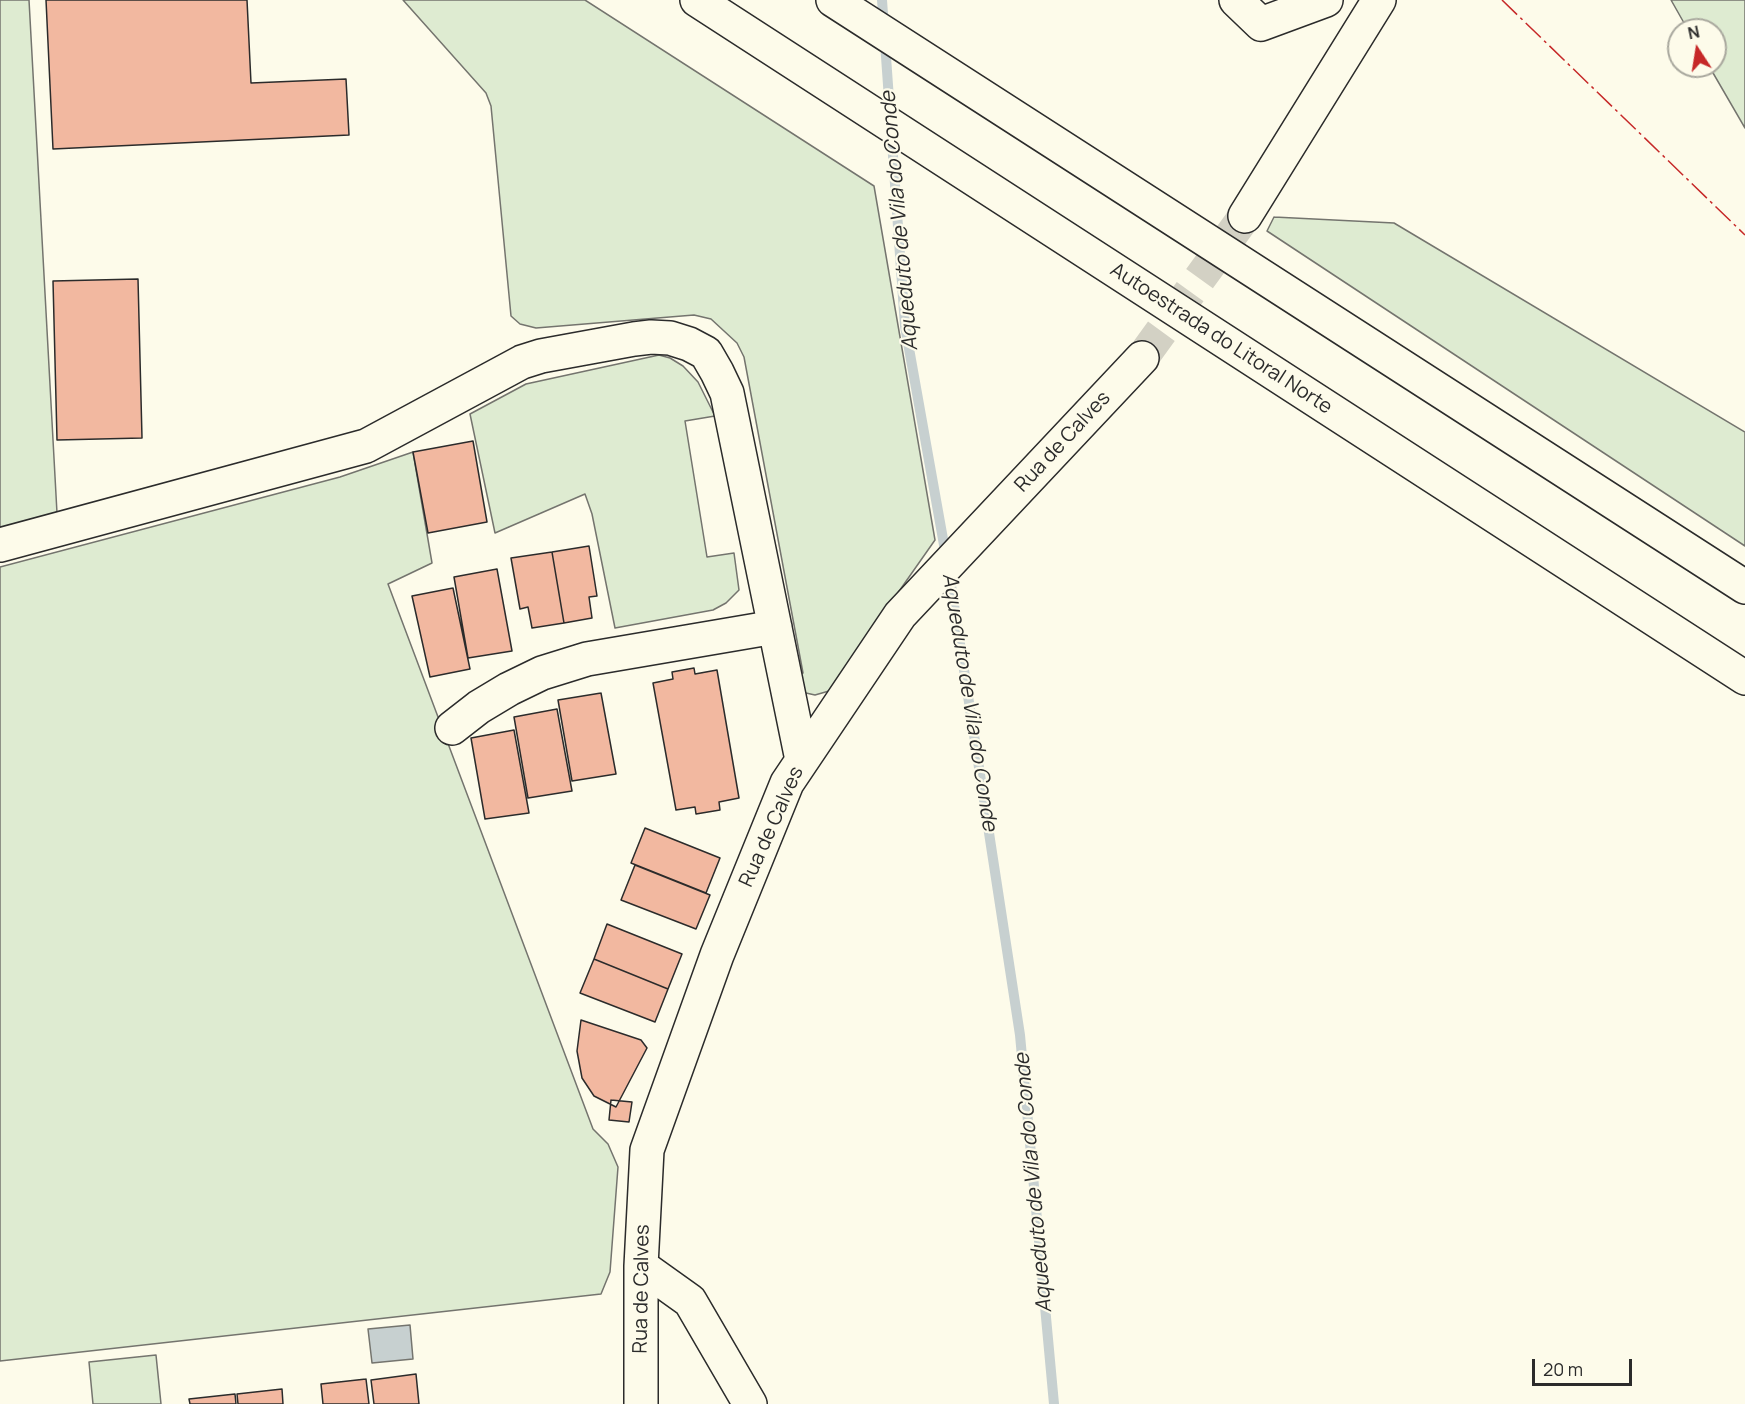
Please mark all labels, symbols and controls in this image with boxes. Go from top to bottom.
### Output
north arrow [1667,18,1727,78]
text: N [1686,20,1702,44]
water label: Aqueduto de Vila do Conde [876,90,924,352]
street label: Autoestrada do Litoral Norte [1106,258,1336,420]
street label: Rua de Calves [1010,387,1116,497]
water label: Aqueduto de Vila do Conde [936,571,1002,833]
street label: Rua de Calves [735,763,809,891]
water label: Aqueduto de Vila do Conde [1010,1052,1058,1314]
street label: Rua de Calves [629,1224,655,1354]
scale bar [1535,1347,1636,1385]
text: 20 m [1543,1357,1583,1381]

